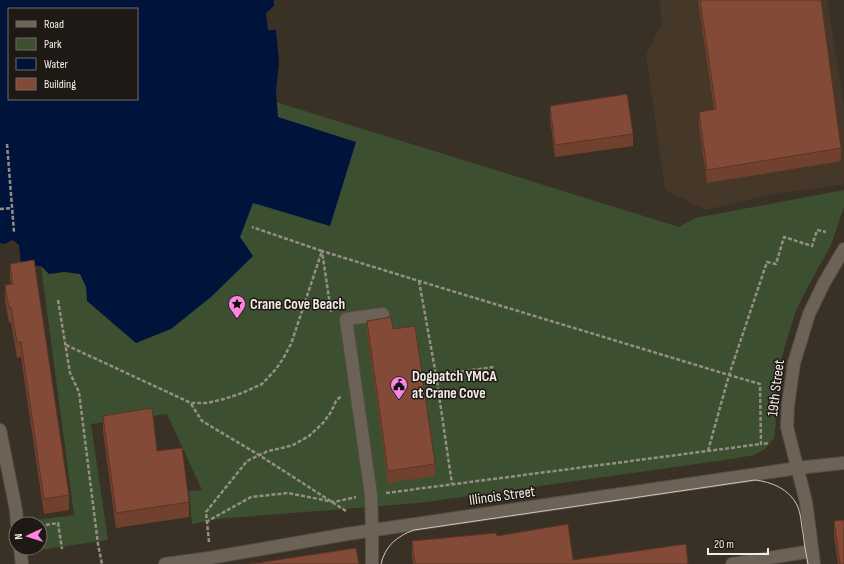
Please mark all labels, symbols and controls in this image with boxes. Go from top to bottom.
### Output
legend [8,8,138,100]
text: Road [44,17,64,32]
text: Park [44,37,62,52]
text: Water [44,57,68,72]
text: Building [44,77,76,92]
place icon: Crane Cove Beach [227,294,247,319]
place label: Crane Cove Beach [250,295,345,314]
street label: 19th Street [763,358,789,417]
place label: Dogpatch YMCA at Crane Cove [412,367,497,403]
public building icon: Dogpatch YMCA at Crane Cove [389,375,409,400]
street label: Illinois Street [468,482,537,510]
north arrow [8,516,48,556]
scale bar [708,530,768,556]
text: N [12,533,25,540]
text: 20 m [714,537,734,552]

